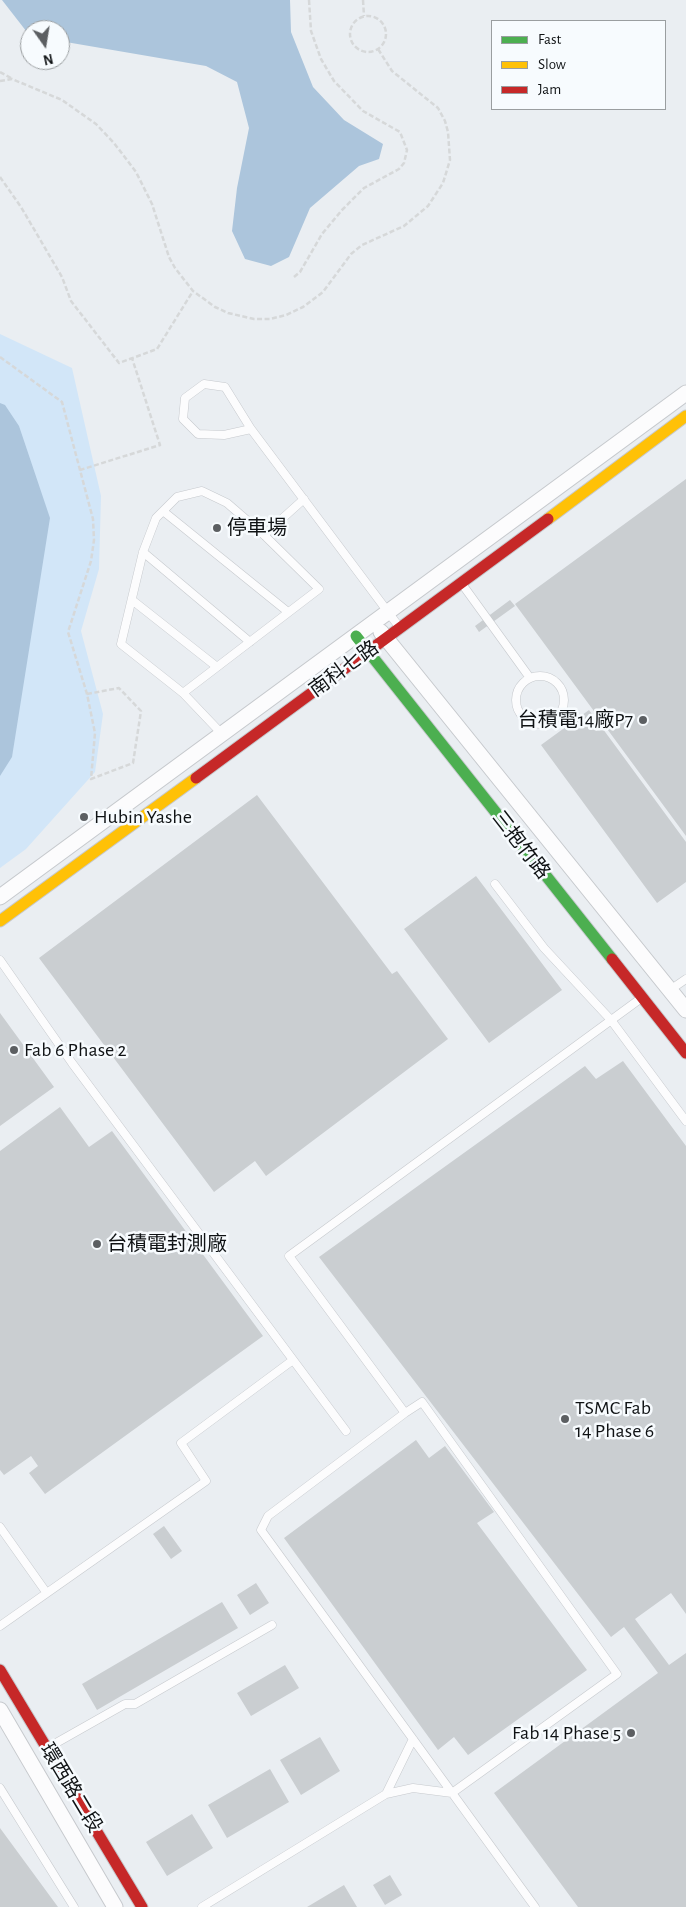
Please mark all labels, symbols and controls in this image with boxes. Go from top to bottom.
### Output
north arrow [20,20,70,70]
legend [491,20,666,110]
text: Fast [538,32,561,47]
text: N [42,51,54,67]
text: Slow [538,57,566,72]
text: Jam [538,82,561,97]
place label: 停車場 [227,516,287,540]
marker: 停車場 [211,522,223,534]
street label: 南科七路 [305,636,383,702]
place label: 台積電14廠P7 [518,708,633,732]
marker: 台積電14廠P7 [637,714,649,726]
place label: Hubin Yashe [94,805,192,829]
street label: 三抱竹路 [487,806,555,884]
marker: Hubin Yashe [78,811,90,823]
place label: Fab 6 Phase 2 [24,1038,127,1062]
marker: Fab 6 Phase 2 [8,1044,20,1056]
place label: 台積電封測廠 [107,1232,227,1256]
marker: 台積電封測廠 [91,1238,103,1250]
place label: TSMC Fab 14 Phase 6 [575,1396,654,1443]
marker: TSMC Fab 14 Phase 6 [559,1413,571,1425]
place label: Fab 14 Phase 5 [512,1721,621,1745]
marker: Fab 14 Phase 5 [625,1727,637,1739]
street label: 環西路二段 [35,1739,107,1837]

